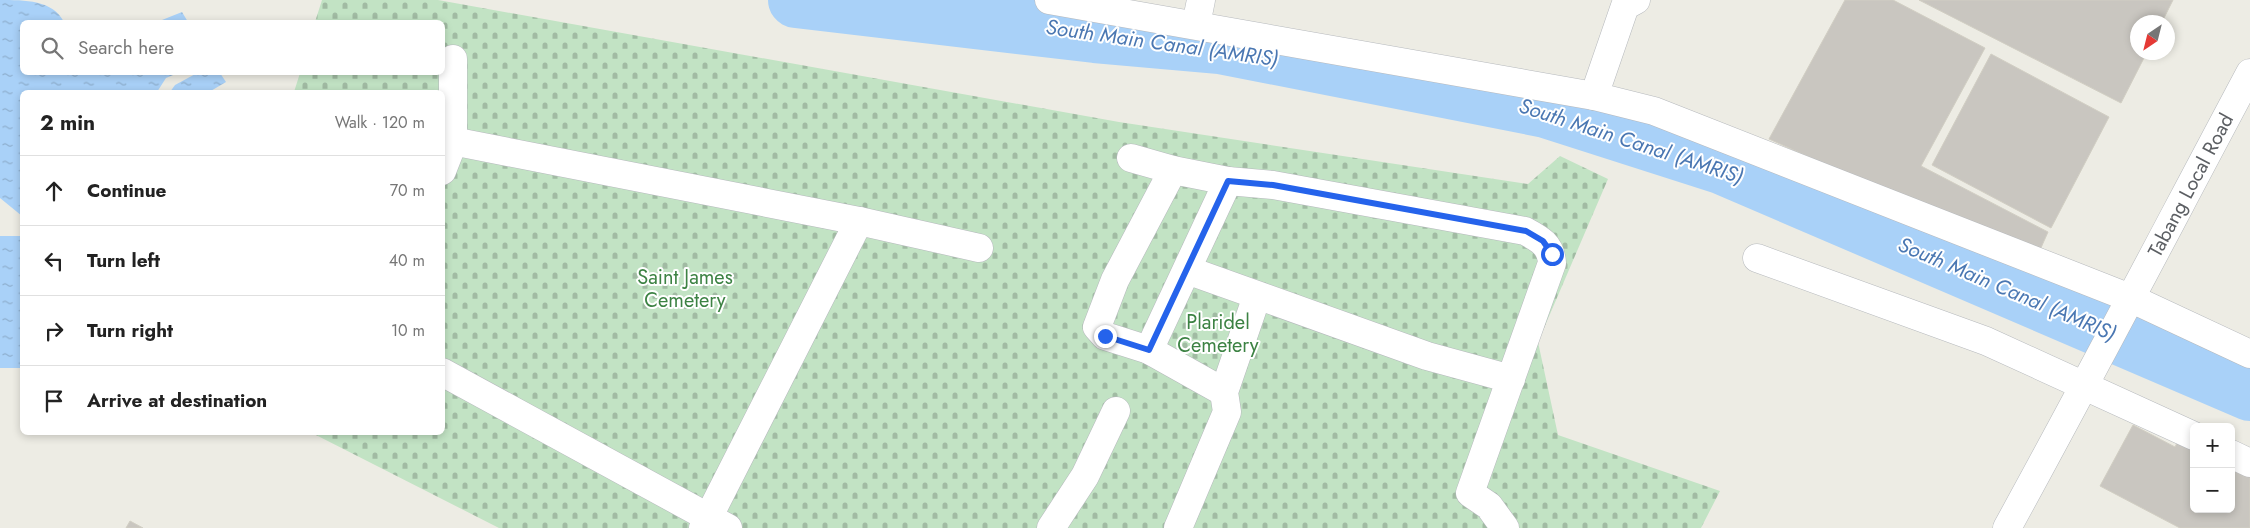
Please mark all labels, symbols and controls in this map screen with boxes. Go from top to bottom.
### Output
water label: South Main Canal (AMRIS) [1044,12,1280,74]
north arrow [2130,15,2175,60]
search box [20,20,445,75]
icon: search [38,34,66,62]
text: Search here [78,34,174,61]
water label: South Main Canal (AMRIS) [1515,91,1747,191]
text: 2 min [40,108,95,138]
street label: Tabang Local Road [2141,108,2240,262]
text: Walk · 120 m [335,111,425,134]
icon: ahead [40,177,68,205]
text: Continue [87,177,166,204]
text: 70 m [390,179,425,202]
water label: South Main Canal (AMRIS) [1893,229,2121,349]
route start [1541,243,1564,266]
icon: left [40,247,68,275]
text: Turn left [87,247,160,274]
text: 40 m [389,249,425,272]
park label: Saint James Cemetery [637,263,733,315]
park label: Plaridel Cemetery [1177,308,1259,360]
icon: right [40,317,68,345]
text: Turn right [87,317,173,344]
text: 10 m [391,319,425,342]
route end [1094,325,1117,348]
icon: arrive [40,387,68,415]
text: Arrive at destination [87,387,267,414]
map controls [2190,423,2235,513]
button: + [2190,423,2235,468]
button: − [2190,468,2235,513]

